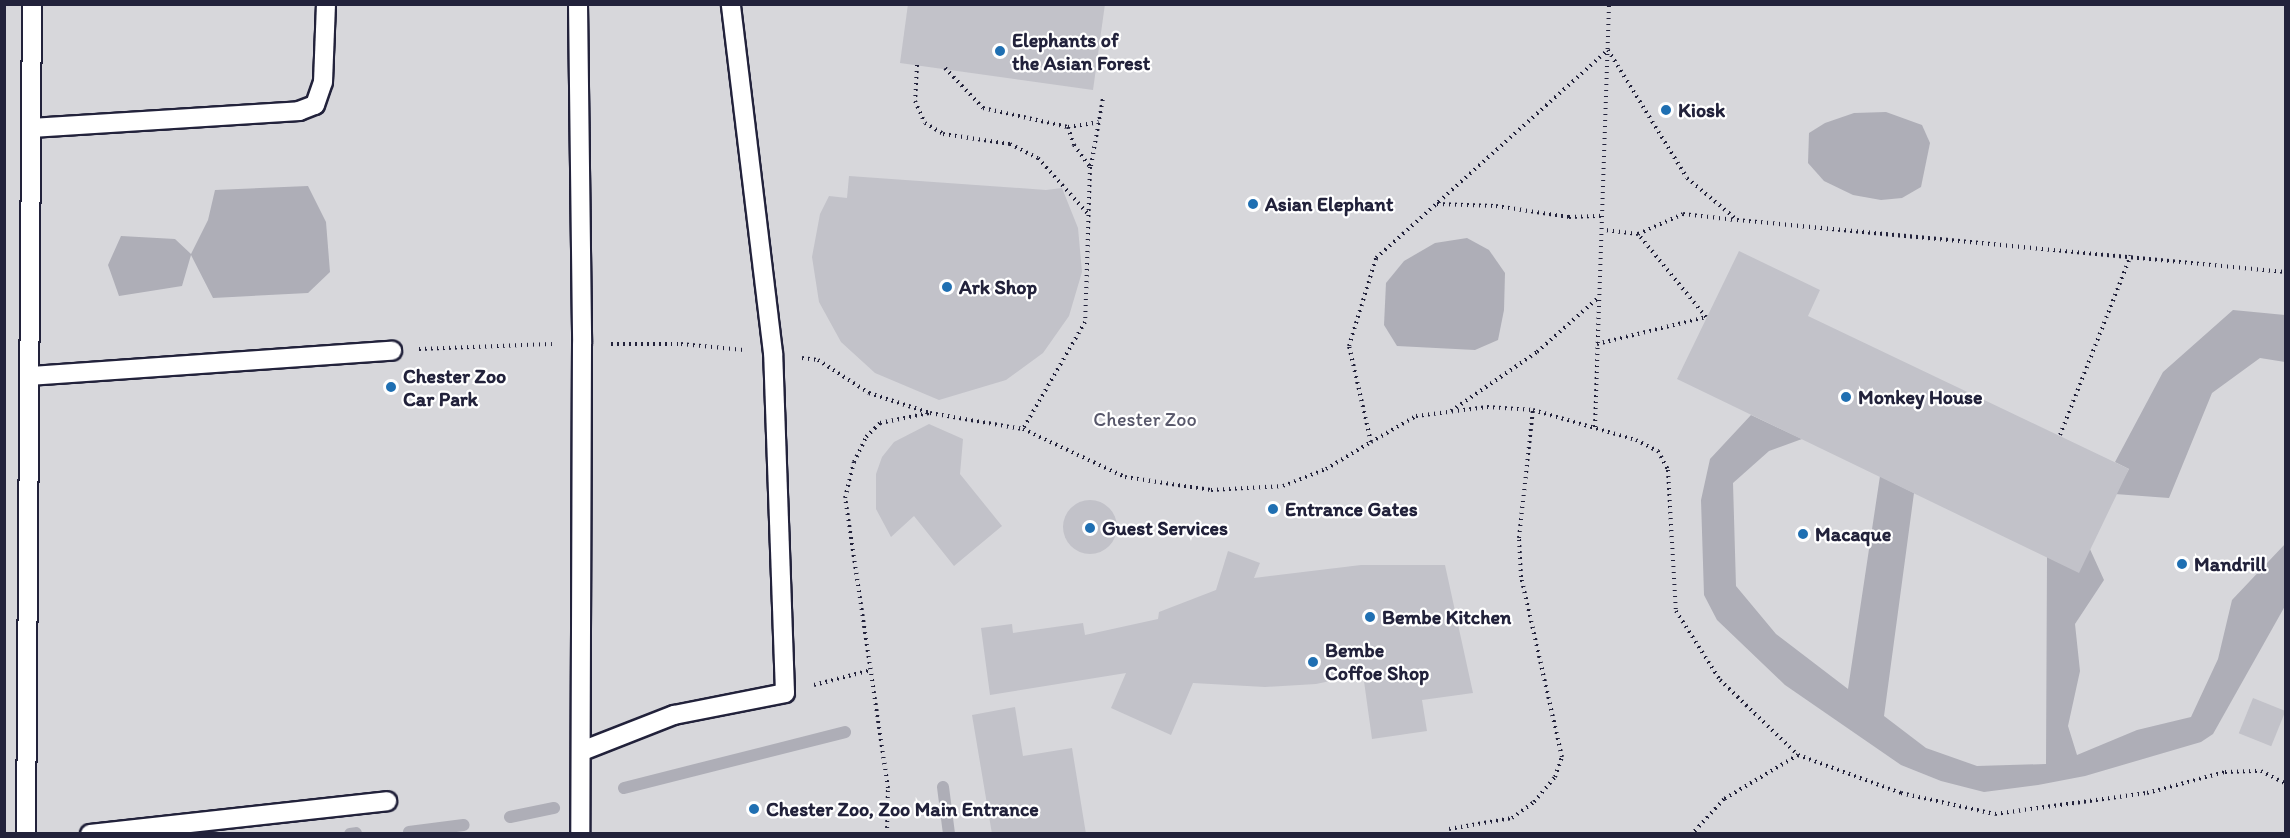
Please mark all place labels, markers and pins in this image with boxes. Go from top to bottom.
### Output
place label: Elephants of the Asian Forest [1012,28,1149,75]
marker: Elephants of the Asian Forest [993,44,1007,58]
place label: Kiosk [1678,98,1725,122]
marker: Kiosk [1659,103,1673,117]
place label: Asian Elephant [1265,192,1392,216]
marker: Asian Elephant [1246,197,1260,211]
place label: Ark Shop [959,275,1037,299]
marker: Ark Shop [940,280,954,294]
place label: Chester Zoo Car Park [403,364,506,411]
marker: Chester Zoo Car Park [384,380,398,394]
place label: Monkey House [1858,385,1982,409]
marker: Monkey House [1839,390,1853,404]
place label: Entrance Gates [1285,497,1418,521]
marker: Entrance Gates [1266,502,1280,516]
place label: Guest Services [1102,516,1228,540]
marker: Guest Services [1083,521,1097,535]
place label: Macaque [1815,522,1891,546]
marker: Macaque [1796,527,1810,541]
place label: Mandrill [2194,552,2267,576]
marker: Mandrill [2175,557,2189,571]
place label: Bembe Kitchen [1382,605,1512,629]
marker: Bembe Kitchen [1363,610,1377,624]
place label: Bembe Coffoe Shop [1325,638,1429,685]
marker: Bembe Coffoe Shop [1306,655,1320,669]
place label: Chester Zoo, Zoo Main Entrance [766,797,1040,821]
marker: Chester Zoo, Zoo Main Entrance [747,802,761,816]

